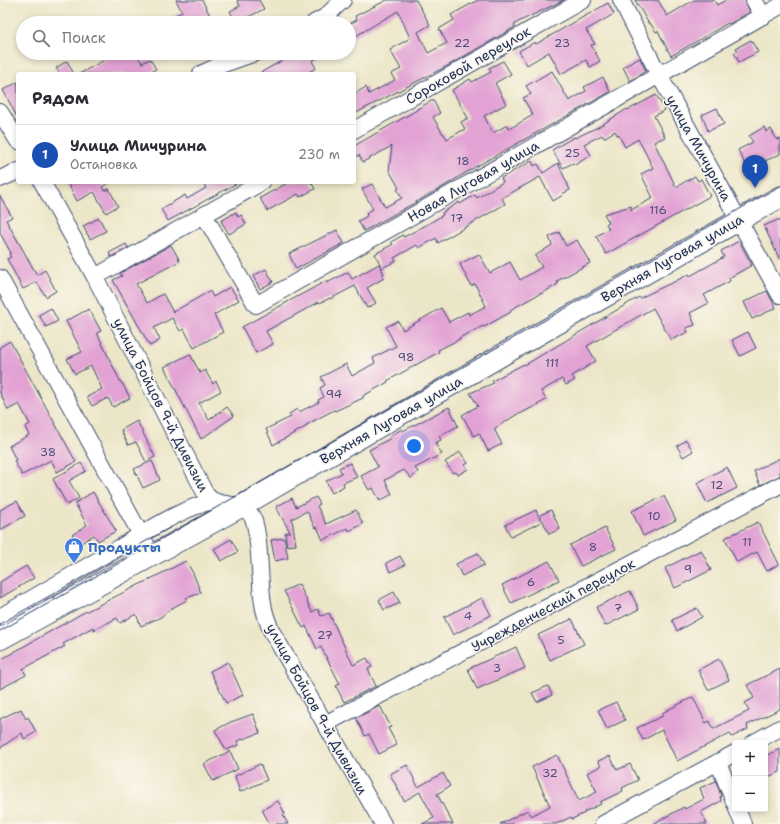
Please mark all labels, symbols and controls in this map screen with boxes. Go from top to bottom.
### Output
search box [16,16,356,60]
street label: Сороковой переулок [402,22,534,108]
icon: search [30,27,52,49]
text: Поиск [62,28,106,48]
house number: 22 [454,35,470,51]
house number: 23 [554,35,570,51]
text: Рядом [32,87,89,109]
street label: улица Мичурина [662,92,736,205]
text: Улица Мичурина [70,136,207,156]
street label: Новая Луговая улица [404,136,542,226]
house number: 25 [564,145,580,161]
text: 1 [42,146,48,163]
text: 230 m [298,146,340,163]
house number: 18 [456,153,470,169]
pin: 1 [742,155,768,188]
text: Остановка [70,156,137,173]
house number: 116 [649,202,667,218]
house number: 17 [451,210,463,226]
street label: Верхняя Луговая улица [598,210,747,306]
street label: улица Бойцов 9-й Дивизии [109,315,213,495]
house number: 98 [398,349,414,365]
house number: 111 [545,355,559,371]
street label: Верхняя Луговая улица [317,372,466,468]
house number: 94 [326,386,342,402]
your location [404,436,424,456]
house number: 38 [40,444,56,460]
house number: 12 [711,477,723,493]
house number: 10 [647,508,661,524]
house number: 11 [742,534,752,550]
shop icon: Продукты [63,536,85,564]
place label: Продукты [88,538,161,556]
house number: 8 [589,539,597,555]
street label: Учрежденческий переулок [468,554,638,656]
house number: 9 [684,561,692,577]
house number: 6 [527,574,535,590]
house number: 7 [614,600,622,616]
house number: 4 [464,608,472,624]
street label: улица Бойцов 9-й Дивизии [262,620,372,798]
house number: 27 [317,627,333,643]
house number: 5 [557,632,565,648]
house number: 3 [493,660,501,676]
map controls [732,740,768,812]
button: + [732,740,768,776]
house number: 32 [542,765,558,781]
button: − [732,776,768,812]

